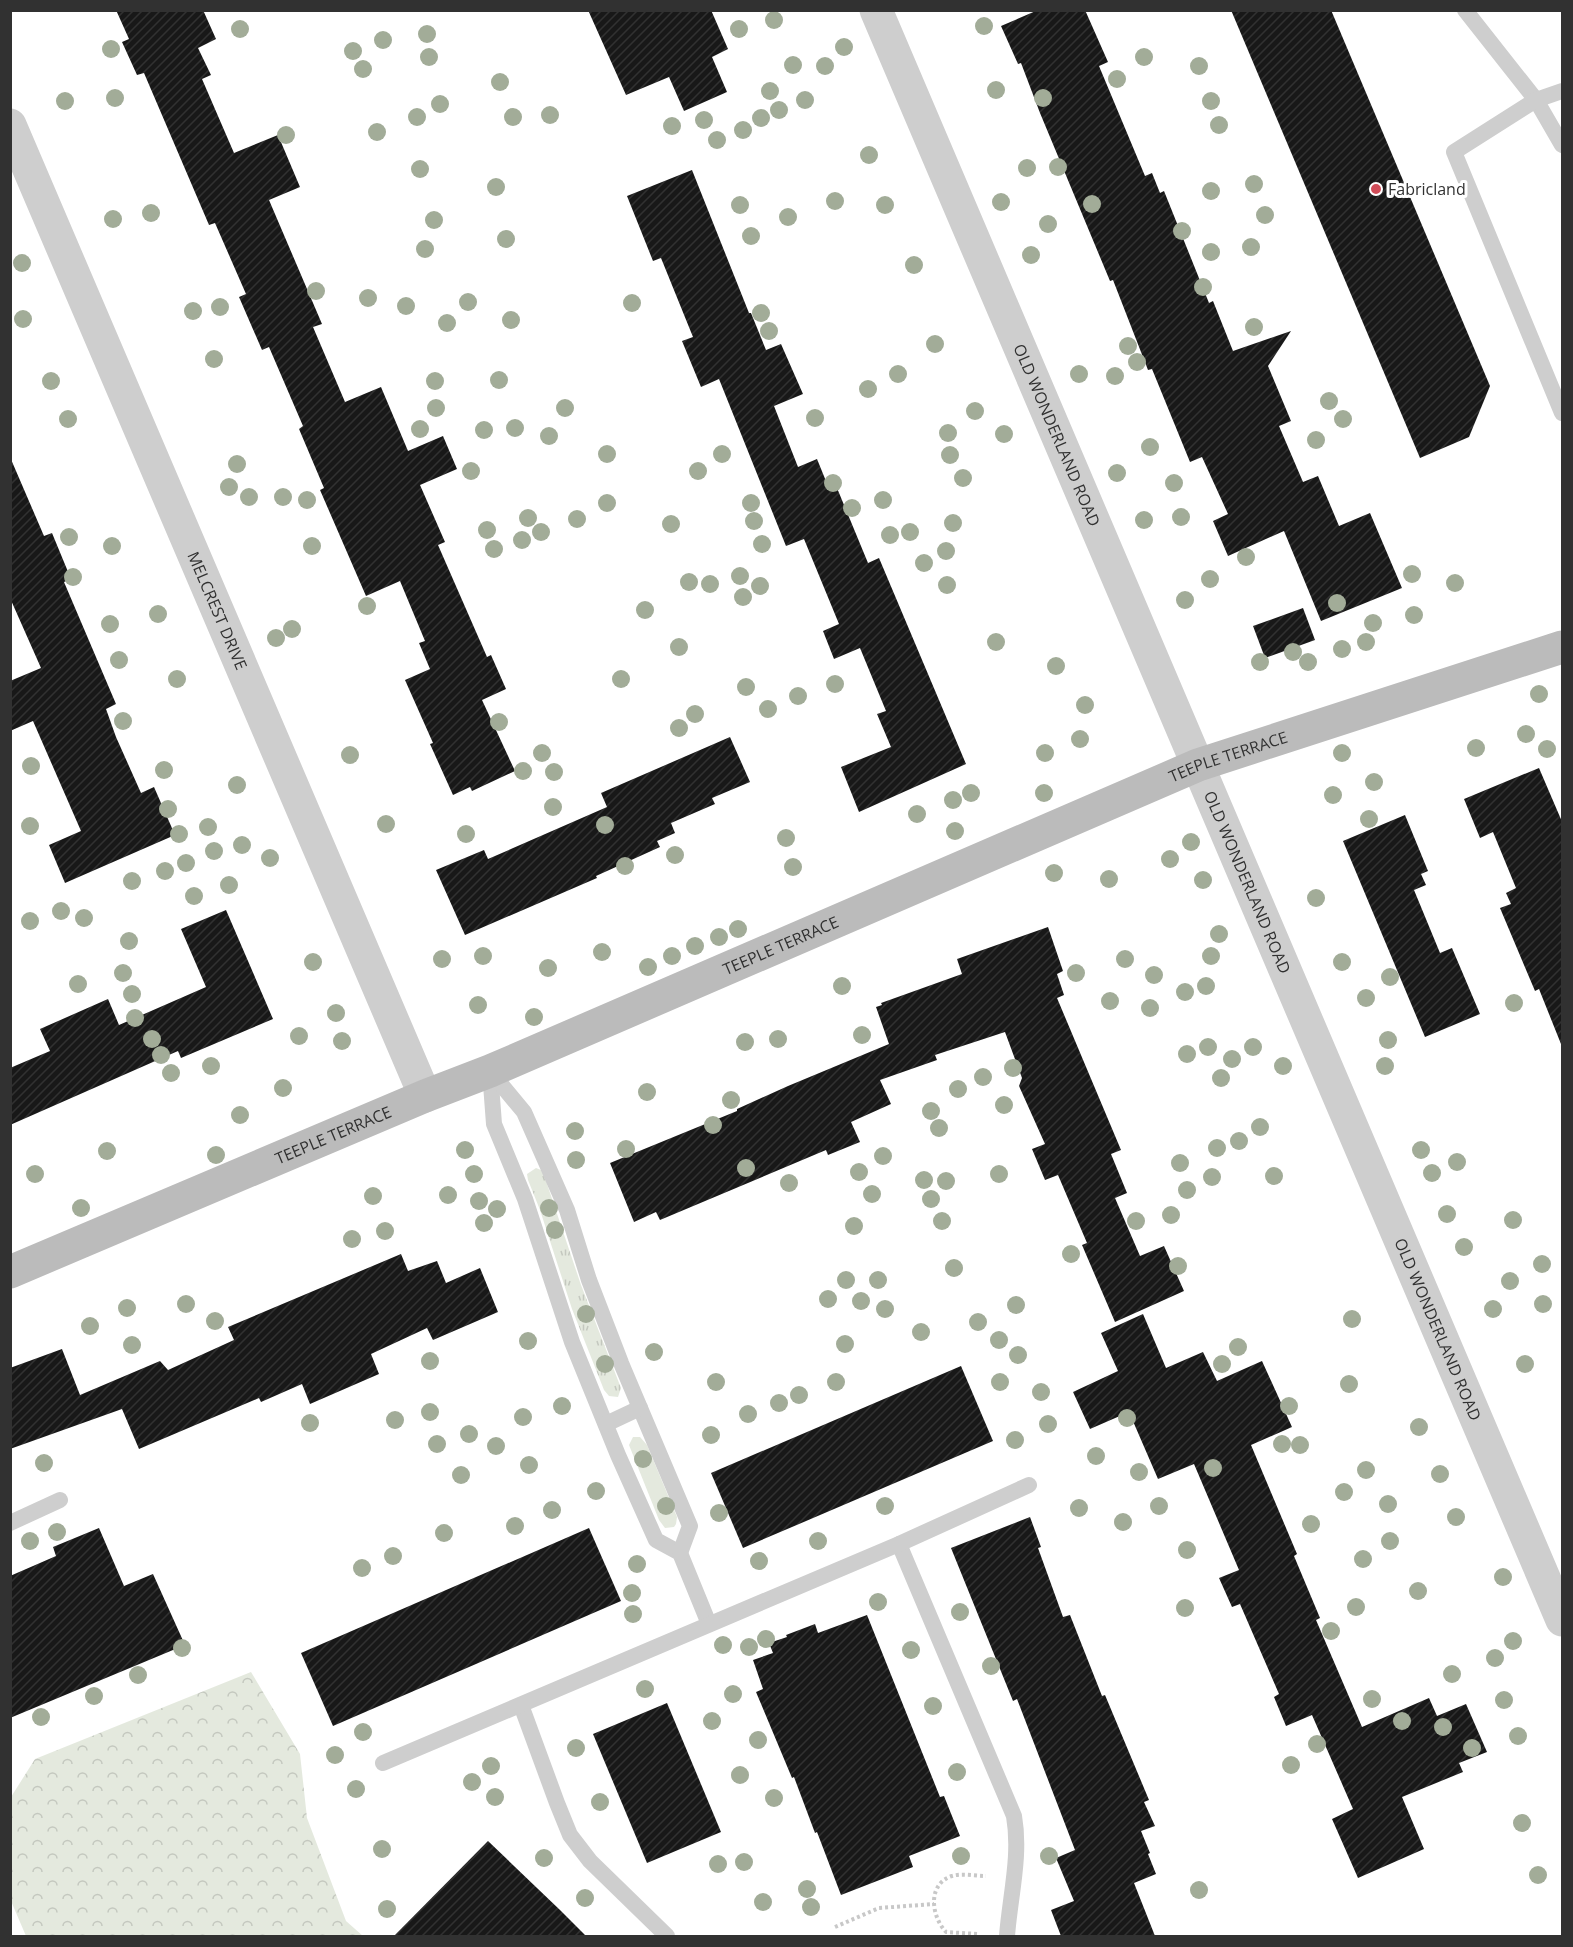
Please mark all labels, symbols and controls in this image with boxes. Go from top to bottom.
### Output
place label: Fabricland [1388,178,1466,200]
marker: Fabricland [1369,182,1383,196]
street label: OLD WONDERLAND ROAD [1008,340,1106,530]
street label: MELCREST DRIVE [183,548,253,673]
street label: TEEPLE TERRACE [1165,726,1290,787]
street label: OLD WONDERLAND ROAD [1199,787,1296,977]
street label: TEEPLE TERRACE [719,911,842,980]
street label: TEEPLE TERRACE [272,1101,395,1169]
street label: OLD WONDERLAND ROAD [1389,1234,1487,1424]

